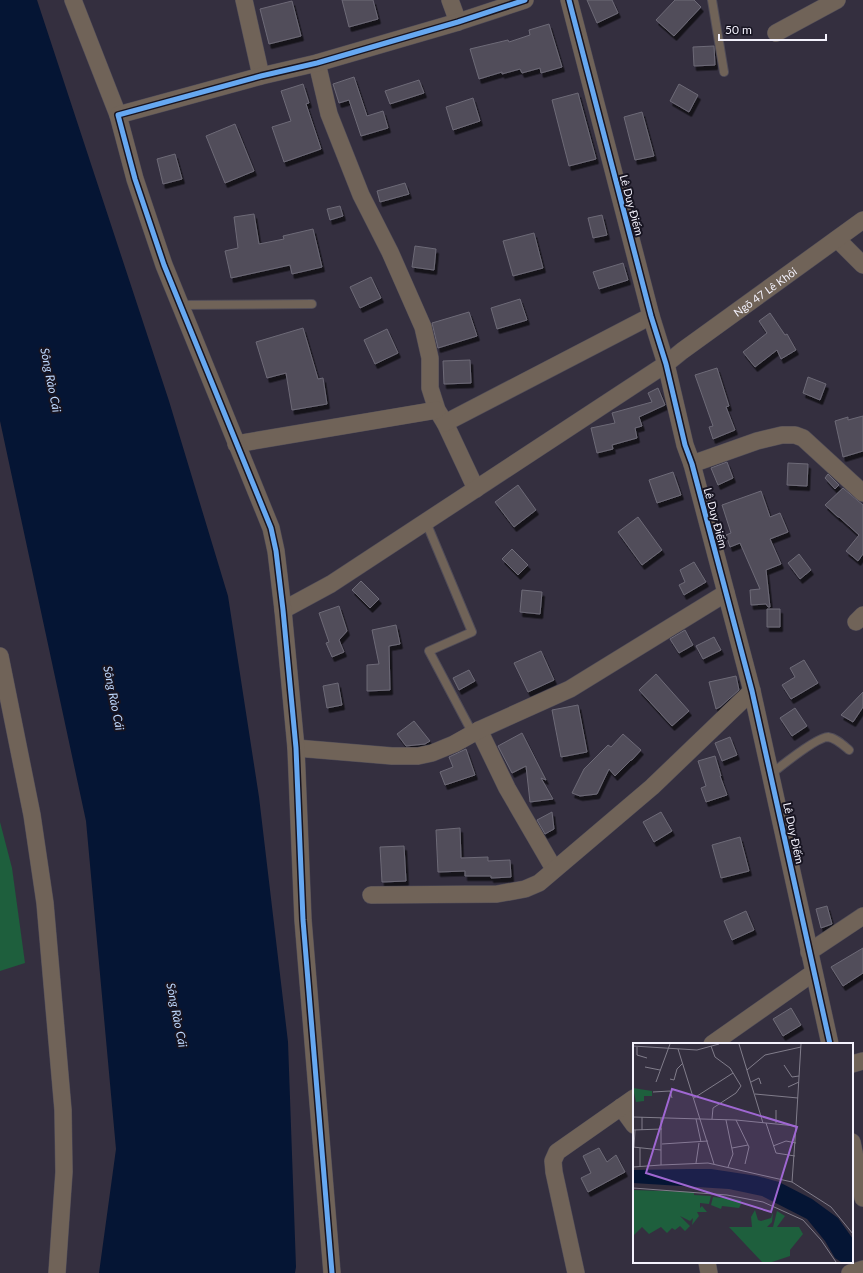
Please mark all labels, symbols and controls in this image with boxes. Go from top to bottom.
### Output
scale bar [719,16,826,42]
text: 50 m [725,22,752,37]
street label: Lê Duy Điếm [618,173,646,237]
street label: Ngõ 47 Lê Khôi [731,264,799,318]
water label: Sông Rào Cái [37,346,65,414]
street label: Lê Duy Điếm [702,486,730,550]
water label: Sông Rào Cái [100,664,128,732]
street label: Lê Duy Điếm [781,801,807,865]
water label: Sông Rào Cái [163,981,191,1049]
inset map [633,1043,853,1263]

